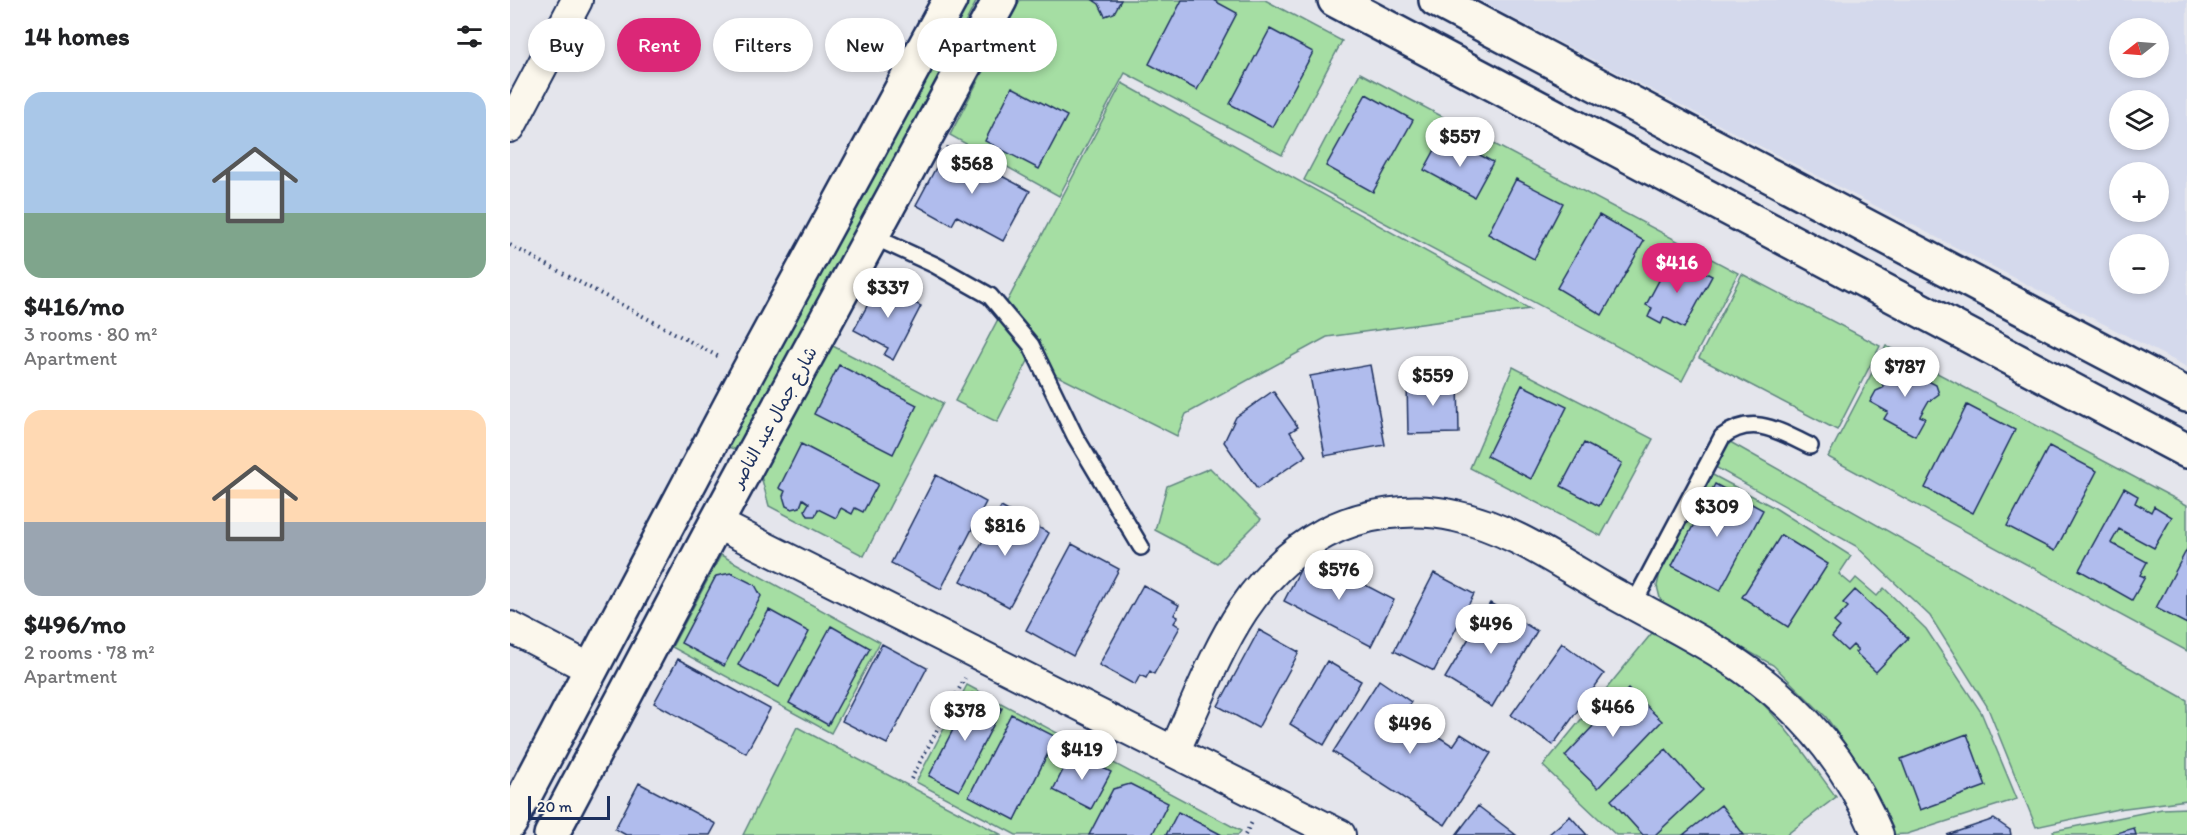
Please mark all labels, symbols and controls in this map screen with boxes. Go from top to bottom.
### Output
chip: Buy [528,18,605,72]
chip: Rent [617,18,701,72]
chip: Filters [713,18,813,72]
chip: New [825,18,905,72]
chip: Apartment [917,18,1057,72]
north arrow [2109,18,2169,78]
map controls [2109,18,2169,294]
text: 14 homes [24,20,130,52]
icon: filters [453,20,486,53]
button: layers [2109,90,2169,150]
pin: $557 [1424,117,1496,168]
text: $557 [1439,124,1481,148]
icon: home [201,131,309,239]
pin: $568 [936,144,1008,195]
text: $568 [951,151,993,175]
button: + [2109,162,2169,222]
button: − [2109,234,2169,294]
pin: $416 [1641,243,1713,294]
text: $416 [1656,250,1698,274]
pin: $337 [852,268,924,319]
text: $337 [867,275,909,299]
text: $416/mo [24,290,125,322]
text: 3 rooms · 80 m² [24,322,157,346]
street label: شارع جمال عبد الناصر [725,343,823,494]
text: Apartment [24,346,117,370]
pin: $787 [1869,347,1941,398]
text: $787 [1885,354,1925,378]
pin: $559 [1397,356,1469,407]
text: $559 [1412,363,1454,387]
icon: home [201,449,309,557]
pin: $309 [1681,487,1753,538]
text: $309 [1695,494,1739,518]
pin: $816 [969,506,1041,557]
text: $816 [985,513,1025,537]
pin: $576 [1303,550,1375,601]
text: $576 [1318,557,1360,581]
pin: $496 [1455,604,1527,655]
text: $496/mo [24,608,126,640]
text: $496 [1469,611,1513,635]
text: 2 rooms · 78 m² [24,640,155,664]
text: Apartment [24,664,117,688]
pin: $466 [1577,687,1649,738]
pin: $378 [929,691,1001,742]
text: $466 [1591,694,1635,718]
text: $378 [944,698,986,722]
pin: $496 [1374,704,1446,755]
text: $496 [1388,711,1432,735]
pin: $419 [1046,730,1118,781]
text: $419 [1061,737,1103,761]
scale bar [528,793,610,820]
text: 20 m [537,797,572,816]

